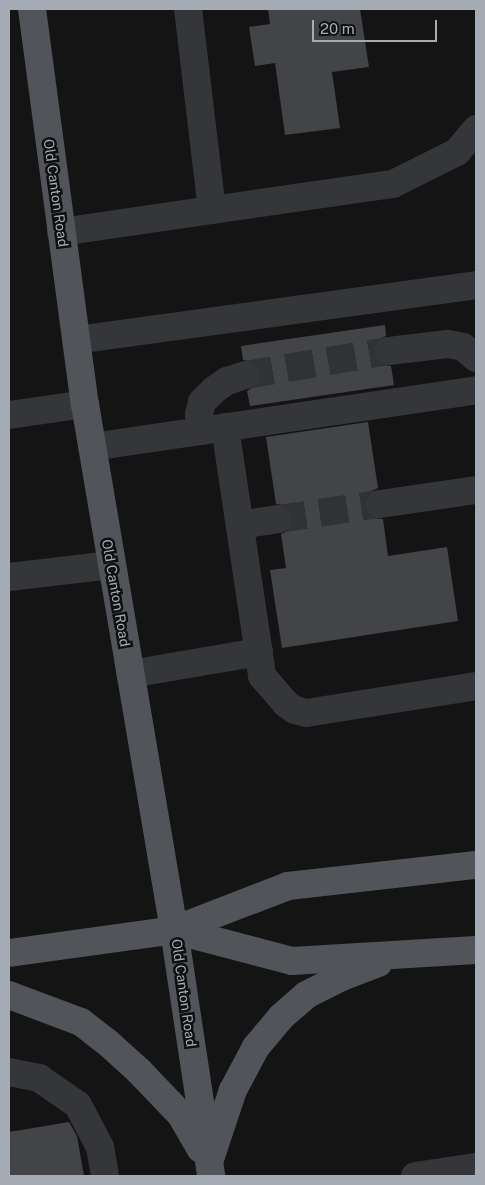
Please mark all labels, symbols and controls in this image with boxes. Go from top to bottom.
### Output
scale bar [315,10,440,42]
text: 20 m [320,20,355,37]
street label: Old Canton Road [40,138,72,248]
street label: Old Canton Road [98,538,134,648]
street label: Old Canton Road [168,938,200,1048]

